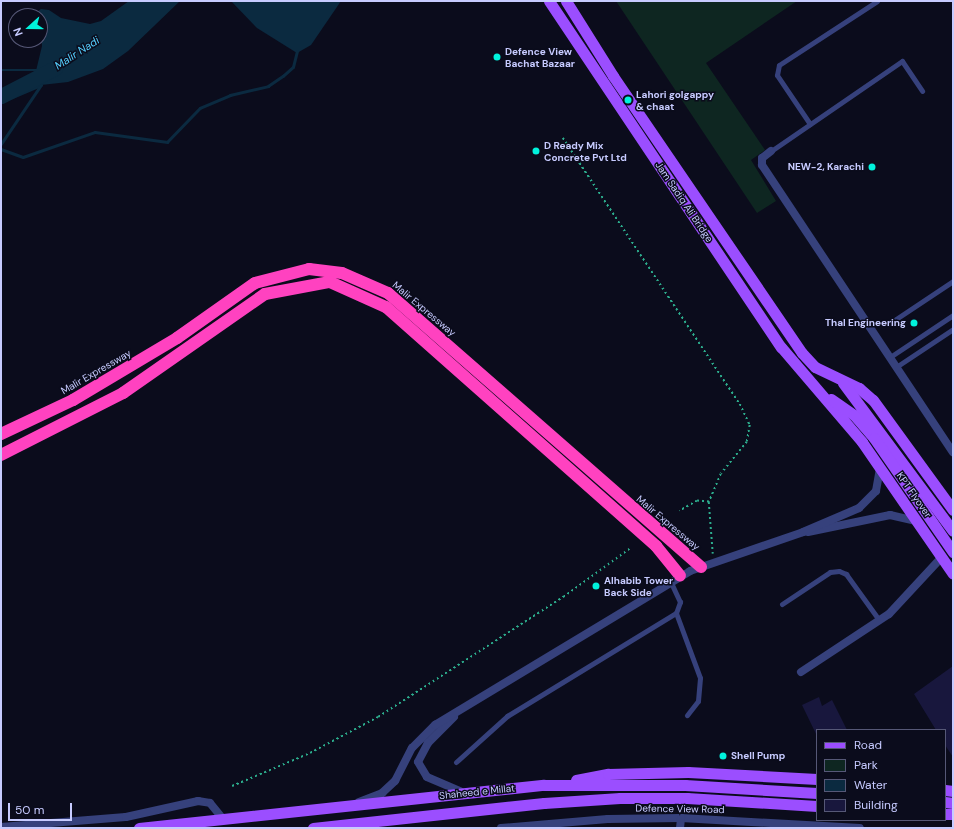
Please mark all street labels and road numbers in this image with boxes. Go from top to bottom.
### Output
street label: Jam Sadiq Ali Bridge [653,160,715,244]
street label: Malir Expressway [390,279,458,339]
street label: Malir Expressway [59,347,133,397]
street label: KPT Flyover [894,470,934,520]
street label: Malir Expressway [634,493,702,553]
street label: Shaheed e Millat [439,782,515,802]
street label: Defence View Road [635,802,725,816]

